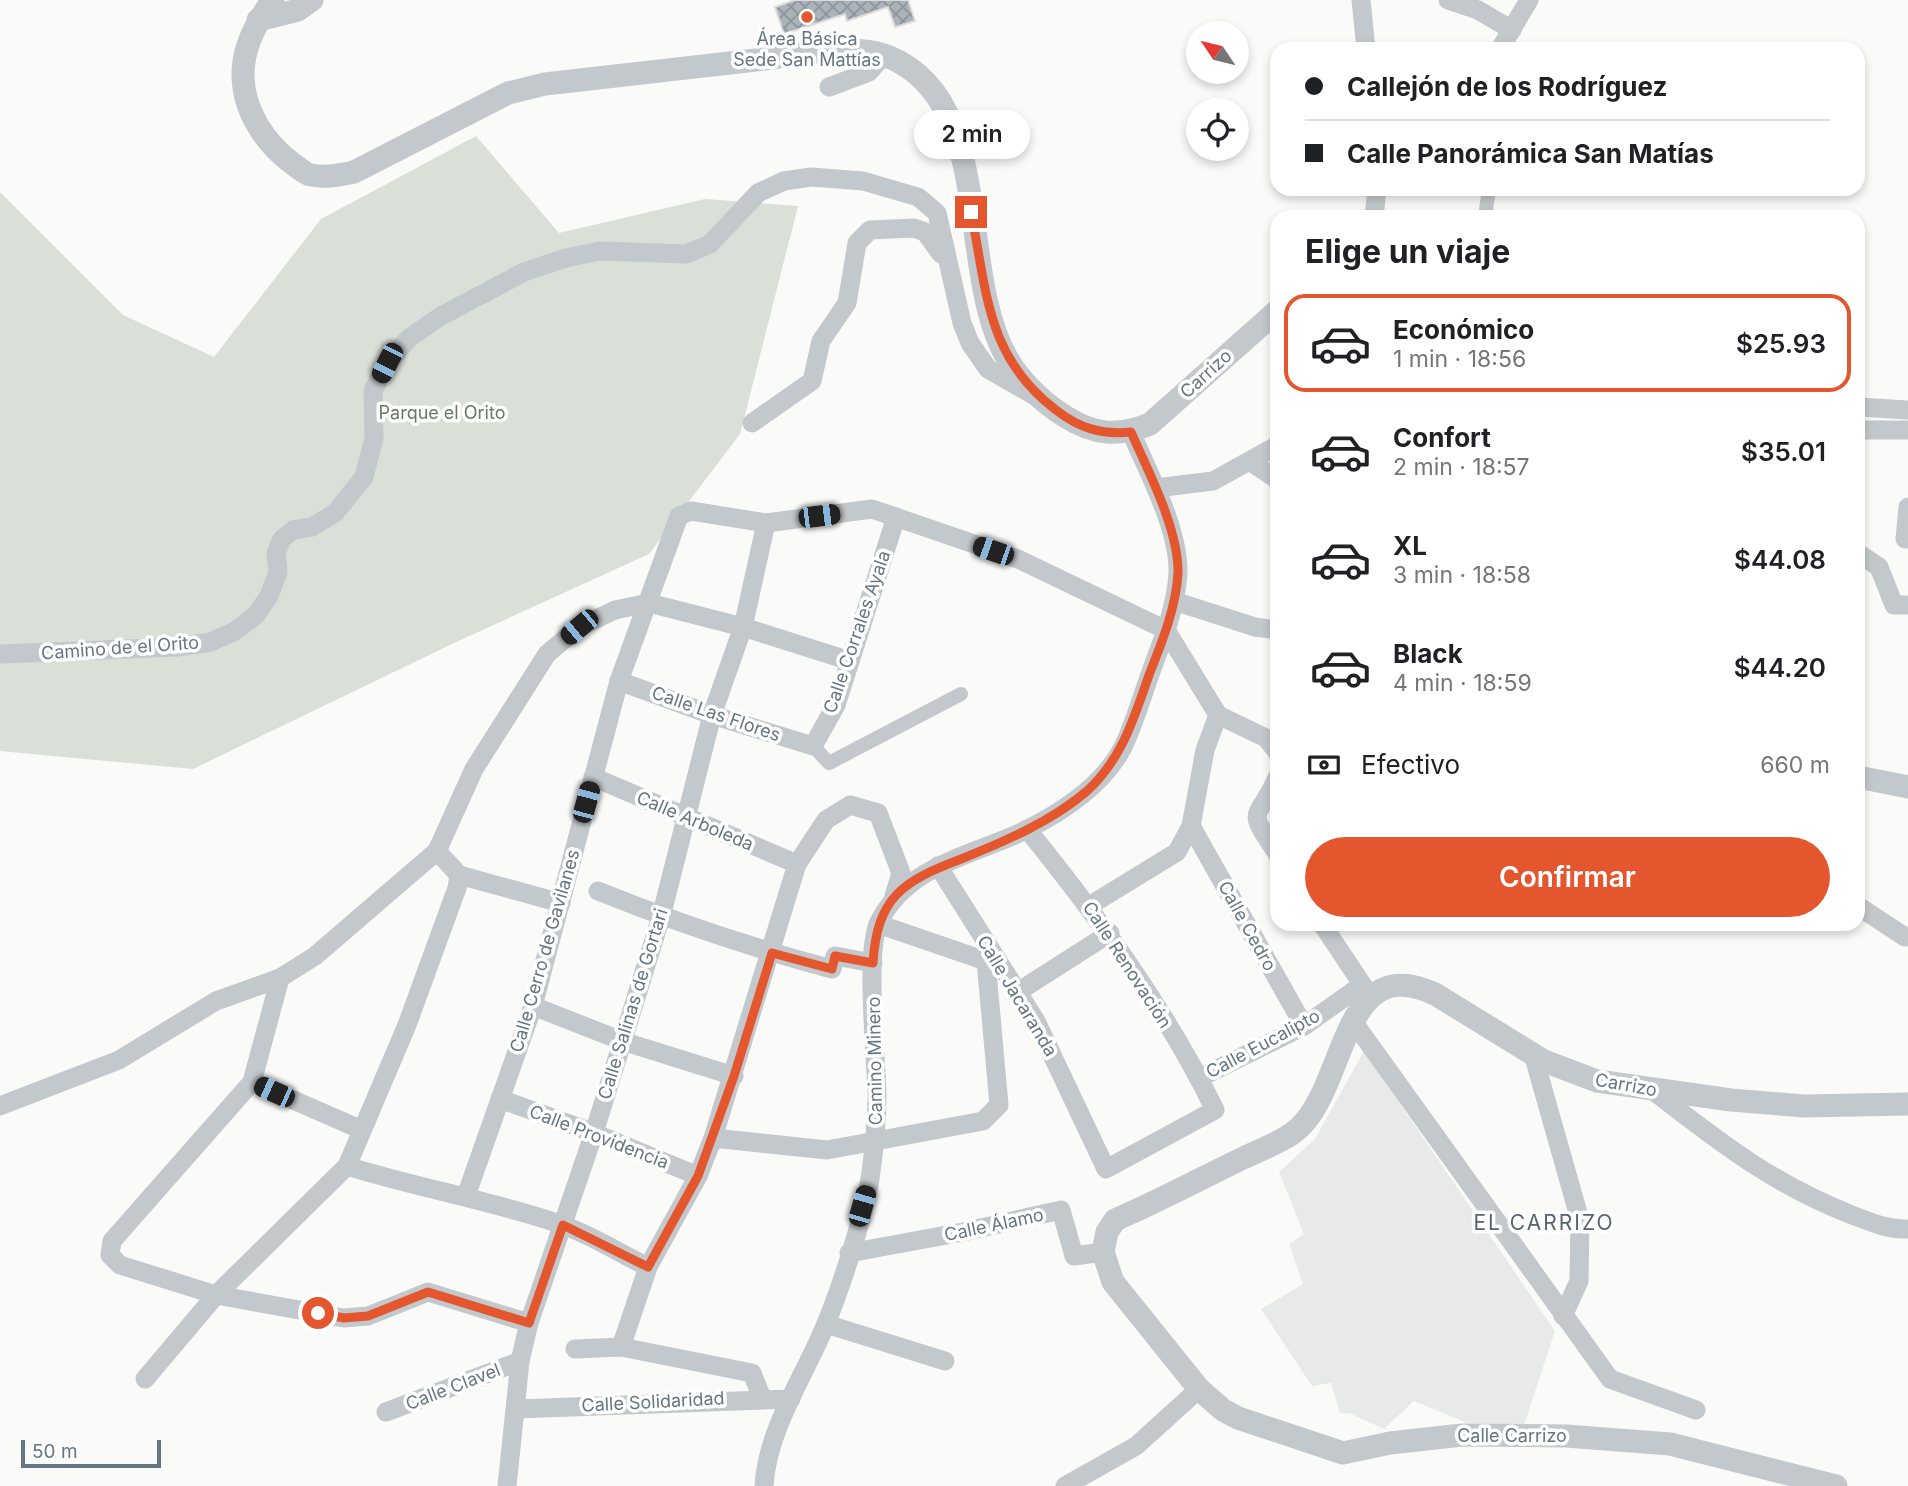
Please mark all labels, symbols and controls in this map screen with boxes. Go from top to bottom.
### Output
marker: Área Básica Sede San Mattías [799,9,815,25]
north arrow [1186,21,1250,84]
map controls [1186,21,1249,161]
place label: Área Básica Sede San Mattías [733,27,881,70]
text: Callejón de los Rodríguez [1347,71,1667,102]
button: locate [1186,98,1249,161]
callout: 2 min [913,110,1029,160]
text: 2 min [942,120,1002,148]
text: Calle Panorámica San Matías [1347,138,1714,169]
route end [955,196,987,228]
text: Elige un viaje [1305,232,1510,271]
icon: car [1309,312,1372,375]
text: Económico [1393,314,1534,345]
text: $25.93 [1736,328,1826,359]
car [369,340,406,386]
street label: Carrizo [1176,345,1236,402]
text: 1 min · 18:56 [1393,345,1526,373]
park label: Parque el Orito [379,402,505,423]
icon: car [1309,420,1372,483]
text: Confort [1393,422,1491,453]
text: $35.01 [1741,436,1826,467]
text: 2 min · 18:57 [1393,453,1530,481]
car [797,503,842,529]
icon: car [1309,528,1372,591]
text: XL [1393,530,1427,561]
car [970,534,1017,568]
text: $44.08 [1734,544,1826,575]
street label: Calle Corrales Ayala [819,548,894,716]
text: 3 min · 18:58 [1393,561,1531,589]
car [557,605,602,649]
street label: Camino de el Orito [40,632,200,663]
icon: car [1309,636,1372,699]
text: Black [1393,638,1463,669]
text: $44.20 [1734,652,1826,683]
text: 4 min · 18:59 [1393,669,1532,697]
street label: Calle Las Flores [649,682,783,745]
icon: cash [1305,746,1343,784]
text: Efectivo [1361,749,1460,780]
text: 660 m [1760,751,1830,779]
car [571,779,602,825]
street label: Calle Arboleda [634,786,757,855]
button: Confirmar [1305,837,1830,917]
street label: Calle Cerro de Gavilanes [505,847,584,1055]
street label: Calle Cedro [1214,877,1281,974]
street label: Calle Renovación [1079,898,1176,1032]
street label: Calle Salinas de Gortari [593,906,672,1102]
street label: Calle Jacaranda [973,932,1062,1060]
street label: Camino Minero [863,996,886,1126]
street label: Calle Eucalipto [1202,1005,1323,1082]
street label: Carrizo [1594,1069,1659,1100]
car [251,1074,298,1110]
street label: Calle Providencia [527,1100,672,1173]
car [847,1183,878,1229]
street label: Calle Álamo [942,1203,1045,1245]
district label: EL CARRIZO [1473,1210,1615,1235]
route start [302,1297,334,1329]
street label: Calle Clavel [403,1359,503,1414]
street label: Calle Solidaridad [581,1387,725,1416]
street label: Calle Carrizo [1457,1425,1567,1446]
scale bar [21,1437,161,1469]
text: 50 m [32,1440,78,1463]

